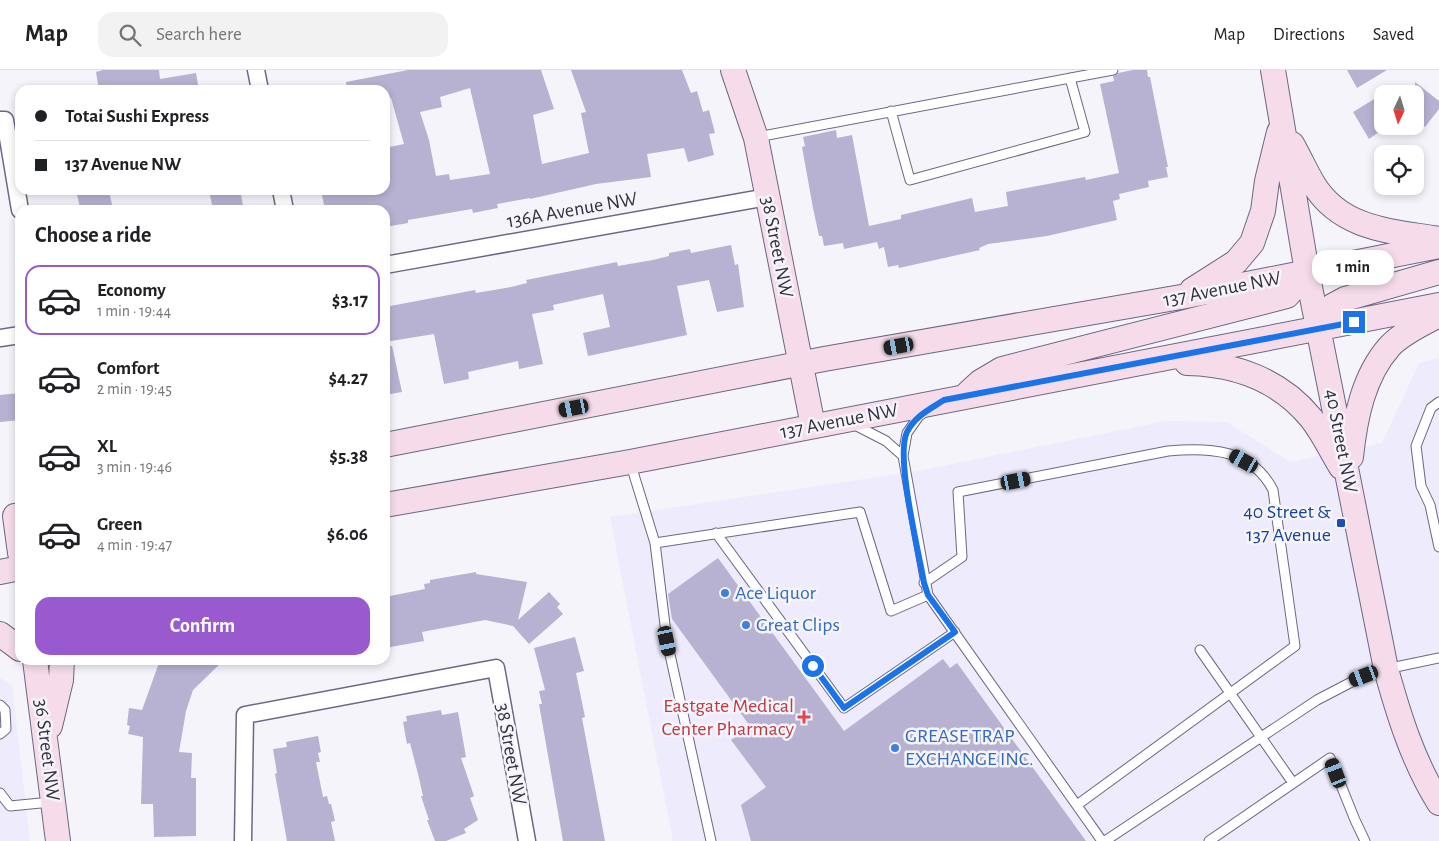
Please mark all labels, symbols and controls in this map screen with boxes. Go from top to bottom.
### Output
search box [98,12,448,57]
icon: search [116,21,144,49]
text: Map [25,22,68,46]
text: Search here [156,25,242,44]
text: Map [1214,26,1245,44]
text: Directions [1273,26,1345,44]
text: Saved [1373,26,1414,44]
north arrow [1374,85,1424,135]
map controls [1374,85,1424,195]
text: Totai Sushi Express [65,107,209,126]
button: locate [1374,145,1424,195]
text: 137 Avenue NW [65,155,181,174]
street label: 136A Avenue NW [505,189,639,231]
street label: 38 Street NW [757,195,797,299]
text: Choose a ride [35,224,151,246]
callout: 1 min [1313,250,1395,284]
text: 1 min [1336,259,1370,275]
street label: 137 Avenue NW [1161,268,1283,310]
icon: car [37,278,82,323]
text: Economy [97,281,166,300]
text: $3.17 [332,291,368,310]
text: 1 min · 19:44 [97,303,171,319]
route end [1343,311,1365,333]
car [882,336,915,356]
icon: car [37,356,82,401]
text: Comfort [97,359,159,378]
text: $4.27 [328,369,368,388]
text: 2 min · 19:45 [97,381,172,397]
street label: 40 Street NW [1321,388,1361,495]
car [557,398,590,418]
street label: 137 Avenue NW [778,400,900,442]
icon: car [37,434,82,479]
text: XL [97,437,117,456]
text: $5.38 [329,447,368,466]
car [1227,447,1260,475]
text: 3 min · 19:46 [97,459,172,475]
car [999,471,1032,491]
place label: 40 Street & 137 Avenue [1243,502,1331,545]
icon: car [37,512,82,557]
text: Green [97,515,143,534]
marker: 40 Street & 137 Avenue [1335,517,1347,529]
text: $6.06 [327,525,368,544]
text: 4 min · 19:47 [97,537,172,553]
place label: Ace Liquor [735,583,817,603]
marker: Ace Liquor [719,587,731,599]
button: Confirm [35,597,370,655]
place label: Great Clips [756,615,840,635]
marker: Great Clips [740,619,752,631]
car [656,625,677,657]
route start [802,655,824,677]
car [1347,664,1380,688]
place label: Eastgate Medical Center Pharmacy [662,696,794,739]
street label: 36 Street NW [31,698,63,802]
street label: 38 Street NW [492,702,530,806]
marker: Eastgate Medical Center Pharmacy [798,711,810,723]
place label: GREASE TRAP EXCHANGE INC. [905,726,1034,769]
marker: GREASE TRAP EXCHANGE INC. [889,742,901,754]
car [1323,756,1348,790]

